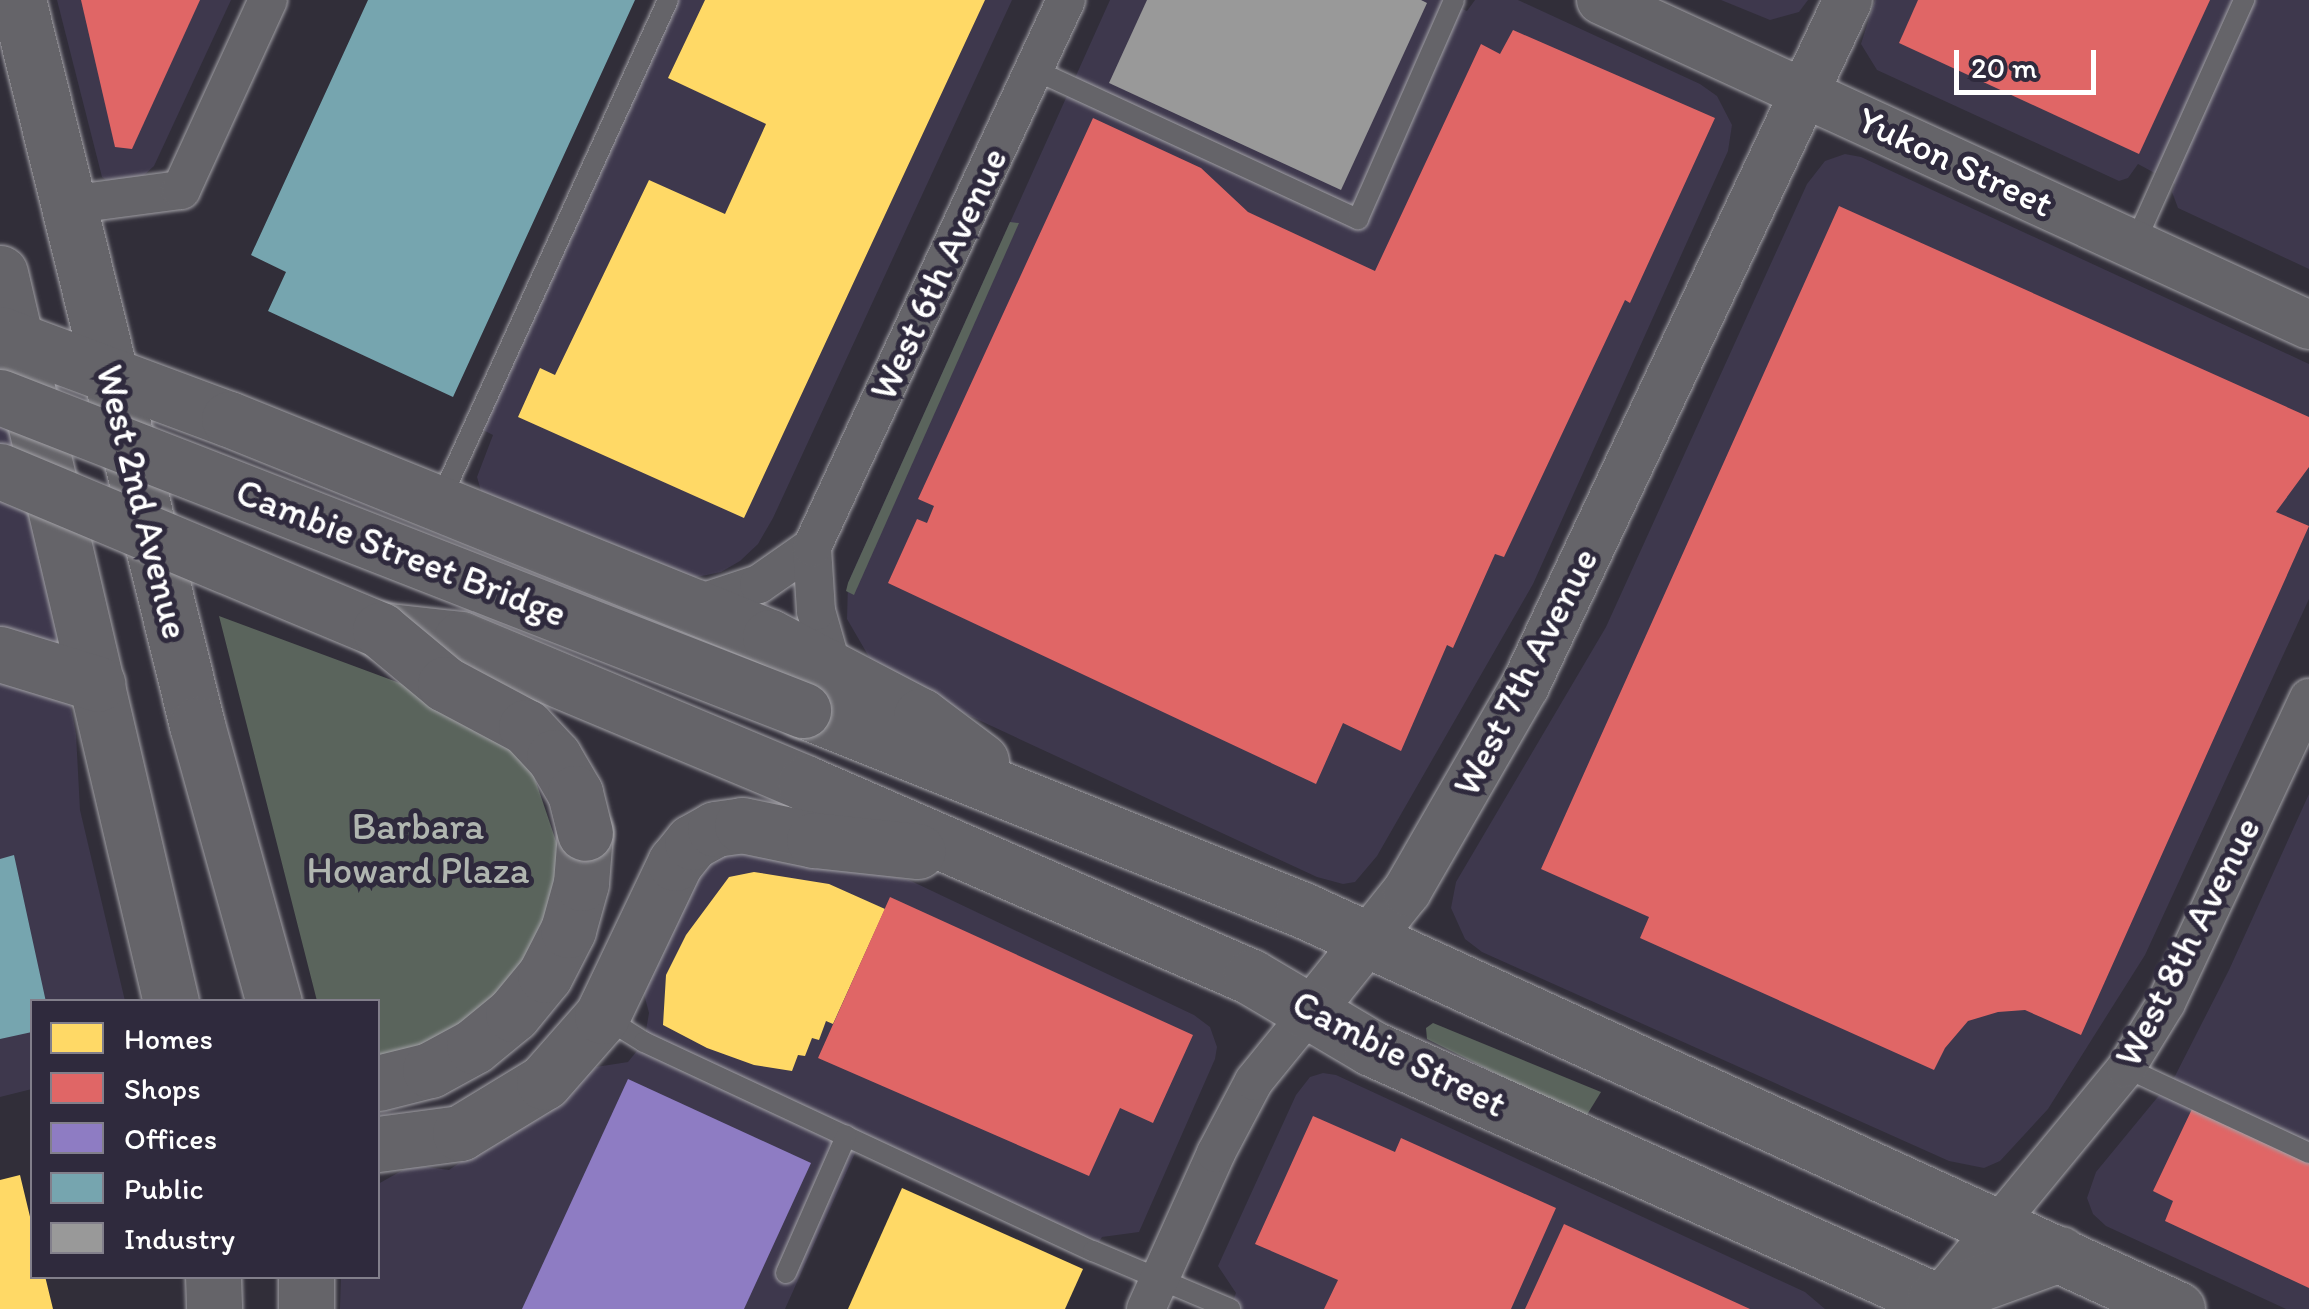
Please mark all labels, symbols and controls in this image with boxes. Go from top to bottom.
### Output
scale bar [1959,30,2102,92]
text: 20 m [1971,49,2037,86]
street label: Yukon Street [1850,97,2060,227]
street label: West 6th Avenue [861,142,1017,406]
street label: West 2nd Avenue [86,362,198,642]
street label: Cambie Street Bridge [230,469,572,637]
street label: West 7th Avenue [1445,542,1607,802]
park label: Barbara Howard Plaza [307,804,529,894]
street label: West 8th Avenue [2106,811,2270,1073]
street label: Cambie Street [1285,981,1513,1127]
legend [30,999,380,1279]
text: Homes [124,1020,213,1057]
text: Shops [124,1070,201,1107]
text: Offices [124,1120,217,1157]
text: Public [124,1170,204,1207]
text: Industry [124,1220,235,1257]

